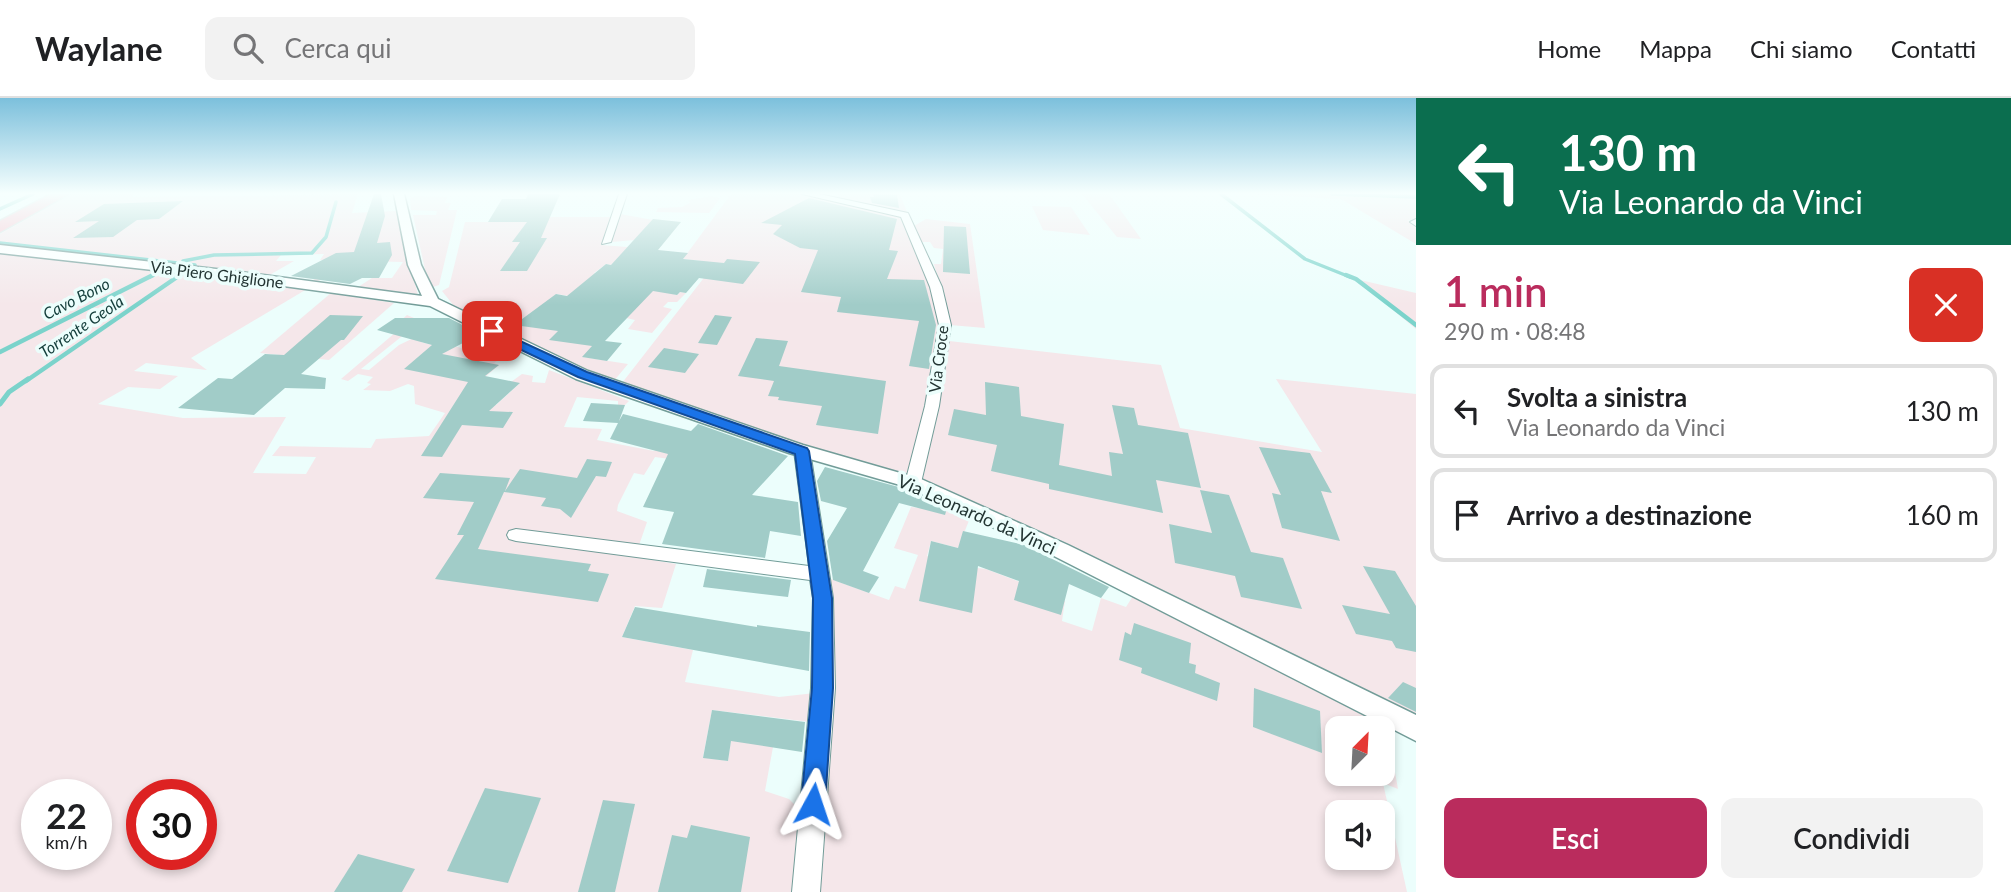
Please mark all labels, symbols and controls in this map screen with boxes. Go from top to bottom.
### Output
search box [205,17,695,80]
text: Waylane [35,28,163,68]
icon: search [229,29,267,67]
text: Cerca qui [285,32,392,64]
text: Home [1537,34,1601,63]
text: Mappa [1639,34,1712,63]
text: Chi siamo [1750,34,1853,63]
text: Contatti [1891,34,1976,63]
text: 130 m [1559,123,1697,181]
icon: left [1444,126,1535,217]
text: Via Leonardo da Vinci [1559,182,1863,221]
street label: Via Piero Ghiglione [149,256,285,292]
text: 1 min [1444,266,1548,316]
button: close [1909,268,1983,342]
water label: Cavo Bono [40,273,112,323]
water label: Torrente Geola [35,291,127,361]
pin [462,301,522,361]
icon: arrive [473,312,511,350]
text: 290 m · 08:48 [1444,317,1586,345]
street label: Via Croce [924,324,952,394]
text: Svolta a sinistra [1507,381,1687,413]
icon: left [1448,392,1486,430]
text: 130 m [1906,395,1979,427]
text: Via Leonardo da Vinci [1507,413,1725,441]
street label: Via Leonardo da Vinci [894,469,1060,559]
icon: arrive [1448,496,1486,534]
text: Arrivo a destinazione [1507,499,1752,531]
text: 160 m [1906,499,1979,531]
north arrow [1325,716,1395,786]
map controls [1325,716,1395,870]
position arrow [776,767,850,841]
speed limit sign: 30 [126,779,217,870]
text: 22 [46,794,87,836]
button: Esci [1444,798,1707,878]
button: Condividi [1721,798,1983,878]
button: sound [1325,800,1395,870]
text: km/h [45,831,88,853]

